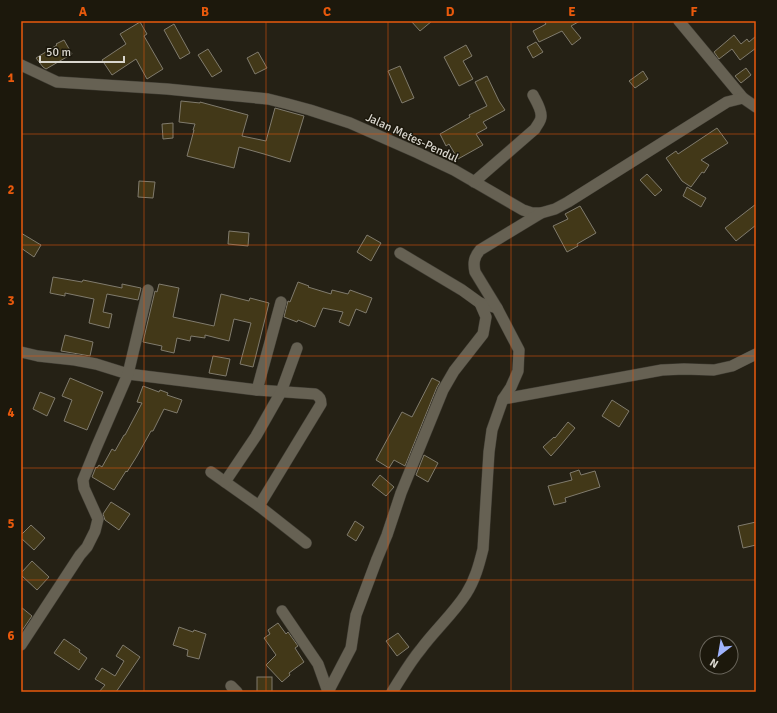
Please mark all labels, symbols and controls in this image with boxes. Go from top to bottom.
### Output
text: A [79,4,88,20]
text: B [201,4,209,20]
text: C [323,4,331,20]
text: D [446,4,455,20]
text: E [568,4,576,20]
text: F [691,4,698,20]
scale bar [40,38,124,64]
text: 50 m [46,45,71,60]
text: 1 [7,70,15,86]
street label: Jalan Metes-Pendul [363,110,461,166]
text: 2 [7,182,15,198]
text: 3 [7,293,15,309]
text: 4 [7,405,15,421]
text: 5 [7,516,15,532]
text: 6 [7,628,15,644]
north arrow [699,635,739,675]
text: N [707,656,721,671]

